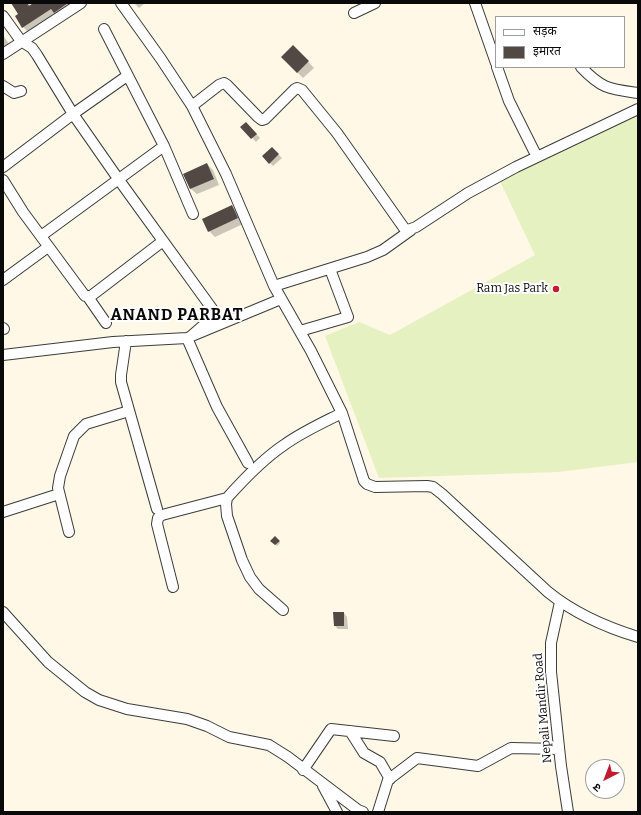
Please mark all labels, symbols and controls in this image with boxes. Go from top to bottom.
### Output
legend [495,16,625,68]
text: सड़क [533,24,557,38]
text: इमारत [533,44,561,58]
place label: Ram Jas Park [476,282,548,296]
marker: Ram Jas Park [551,284,561,294]
district label: ANAND PARBAT [110,306,244,326]
street label: Nepali Mandir Road [531,652,555,764]
north arrow [585,759,625,799]
text: उ [591,781,604,795]

